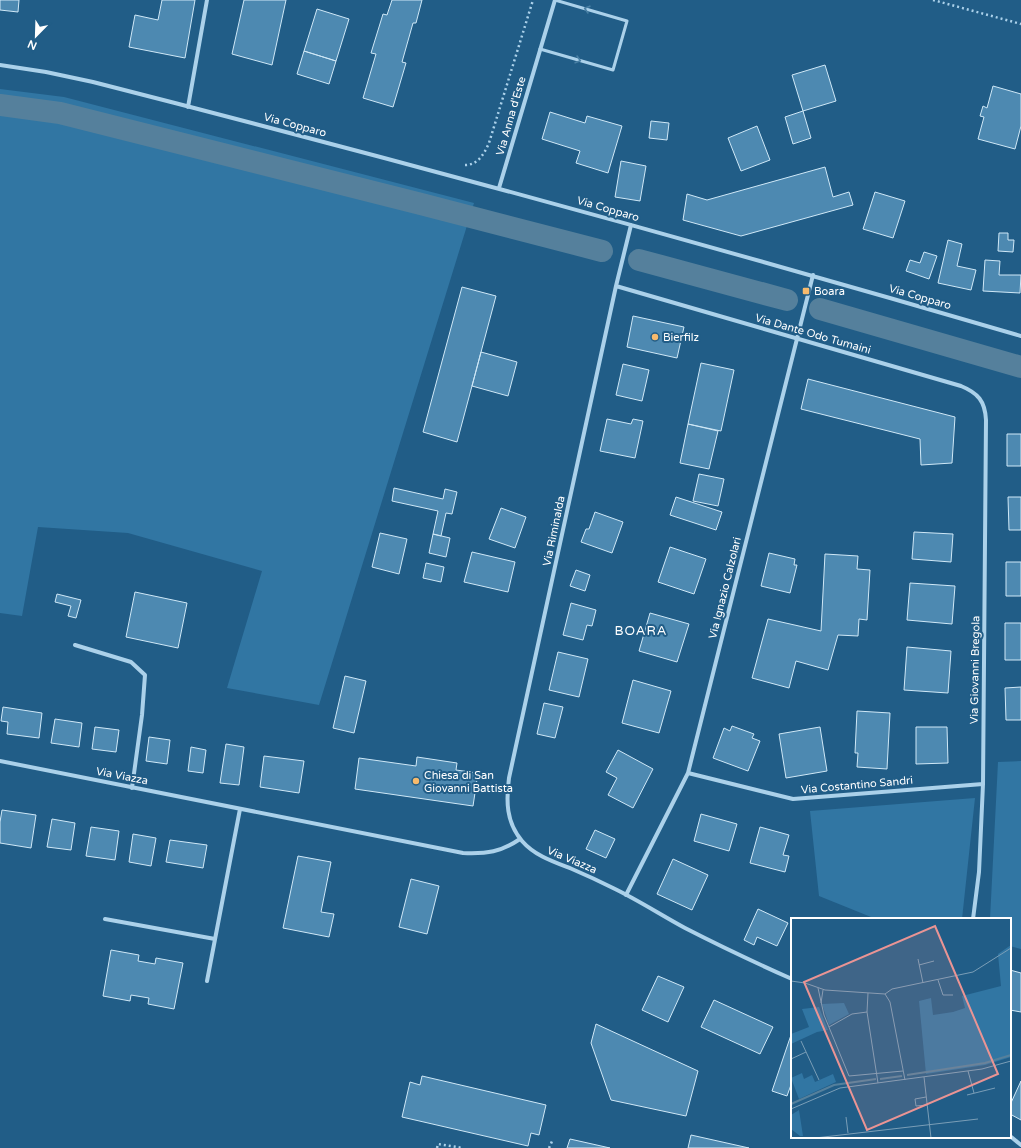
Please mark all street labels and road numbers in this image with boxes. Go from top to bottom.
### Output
street label: Via Anna d'Este [493,75,529,157]
street label: Via Copparo [262,110,328,140]
street label: Via Copparo [575,194,641,224]
street label: Via Copparo [887,282,953,312]
street label: Via Dante Odo Tumaini [754,311,872,357]
street label: Via Riminalda [540,495,568,567]
street label: Via Ignazio Calzolari [706,536,744,640]
street label: Via Giovanni Bregola [968,616,982,724]
street label: Via Viazza [95,765,149,787]
street label: Via Costantino Sandri [800,774,914,796]
street label: Via Viazza [545,844,599,876]

